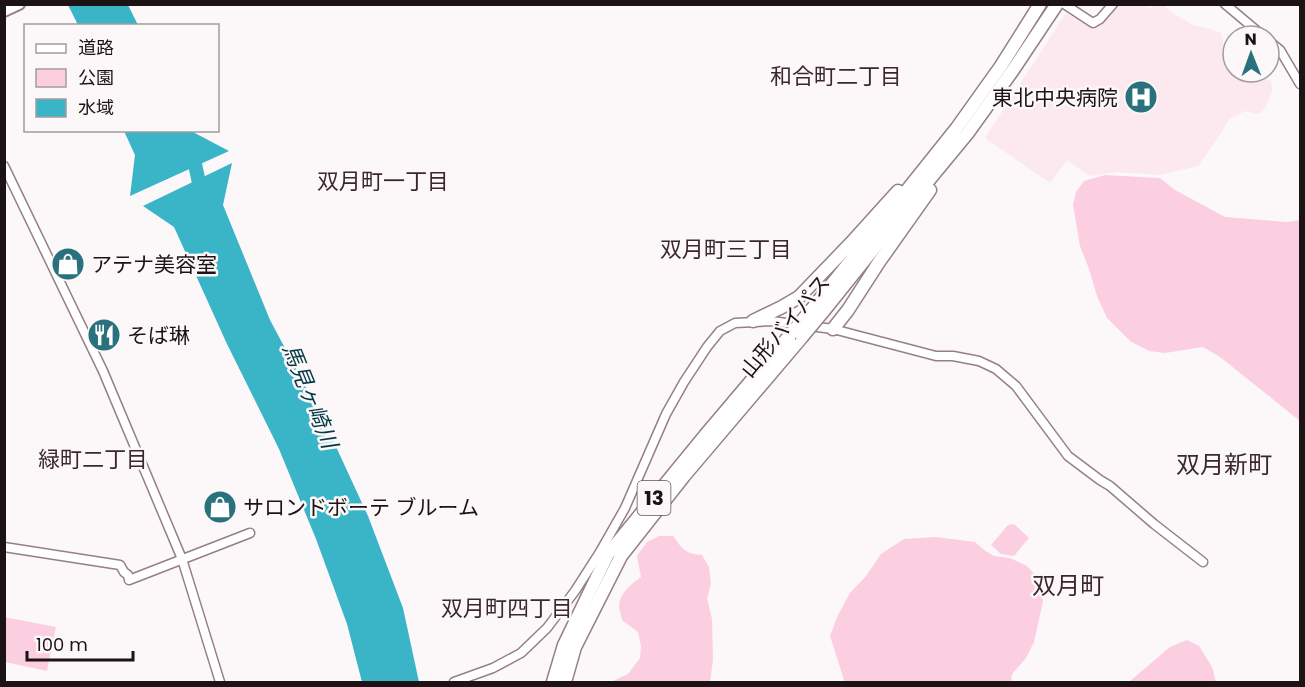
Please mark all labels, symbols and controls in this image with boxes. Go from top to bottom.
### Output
legend [24,24,219,132]
north arrow [1221,24,1281,84]
text: N [1245,28,1257,51]
text: 道路 [78,35,114,60]
district label: 和合町二丁目 [770,61,902,92]
text: 公園 [78,65,114,90]
hospital icon: 東北中央病院 [1123,79,1159,115]
place label: 東北中央病院 [992,83,1118,112]
text: 水域 [78,95,114,120]
district label: 双月町一丁目 [317,166,449,197]
district label: 双月町三丁目 [660,234,792,265]
shop icon: アテナ美容室 [50,246,86,282]
place label: アテナ美容室 [91,250,217,279]
street label: 山形バイパス [734,269,836,383]
restaurant icon: そば琳 [86,317,122,353]
place label: そば琳 [127,321,190,350]
water label: 馬見ヶ崎川 [275,339,346,455]
district label: 緑町二丁目 [38,444,148,475]
district label: 双月新町 [1176,448,1272,481]
road number: 13 [638,481,670,515]
shop icon: サロンドボーテ ブルーム [202,489,238,525]
place label: サロンドボーテ ブルーム [243,493,479,522]
district label: 双月町 [1032,569,1104,602]
district label: 双月町四丁目 [441,593,573,624]
scale bar [27,624,134,662]
text: 100 m [36,632,88,657]

